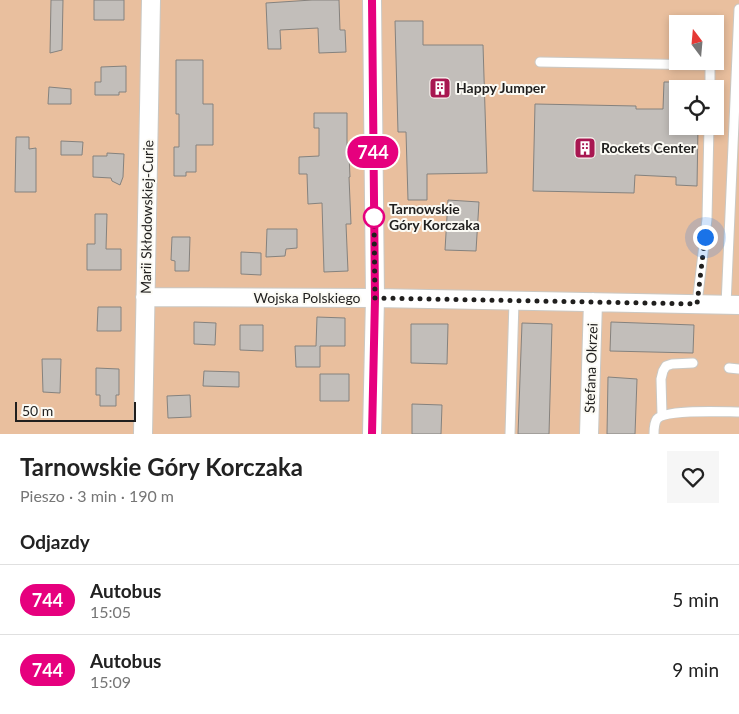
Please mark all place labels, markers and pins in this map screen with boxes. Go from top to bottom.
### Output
building icon: Happy Jumper [428,76,452,100]
place label: Happy Jumper [456,79,546,96]
building icon: Rockets Center [573,136,597,160]
place label: Rockets Center [601,139,697,156]
place label: Tarnowskie Góry Korczaka [389,200,480,233]
marker: Tarnowskie Góry Korczaka [363,206,385,228]

